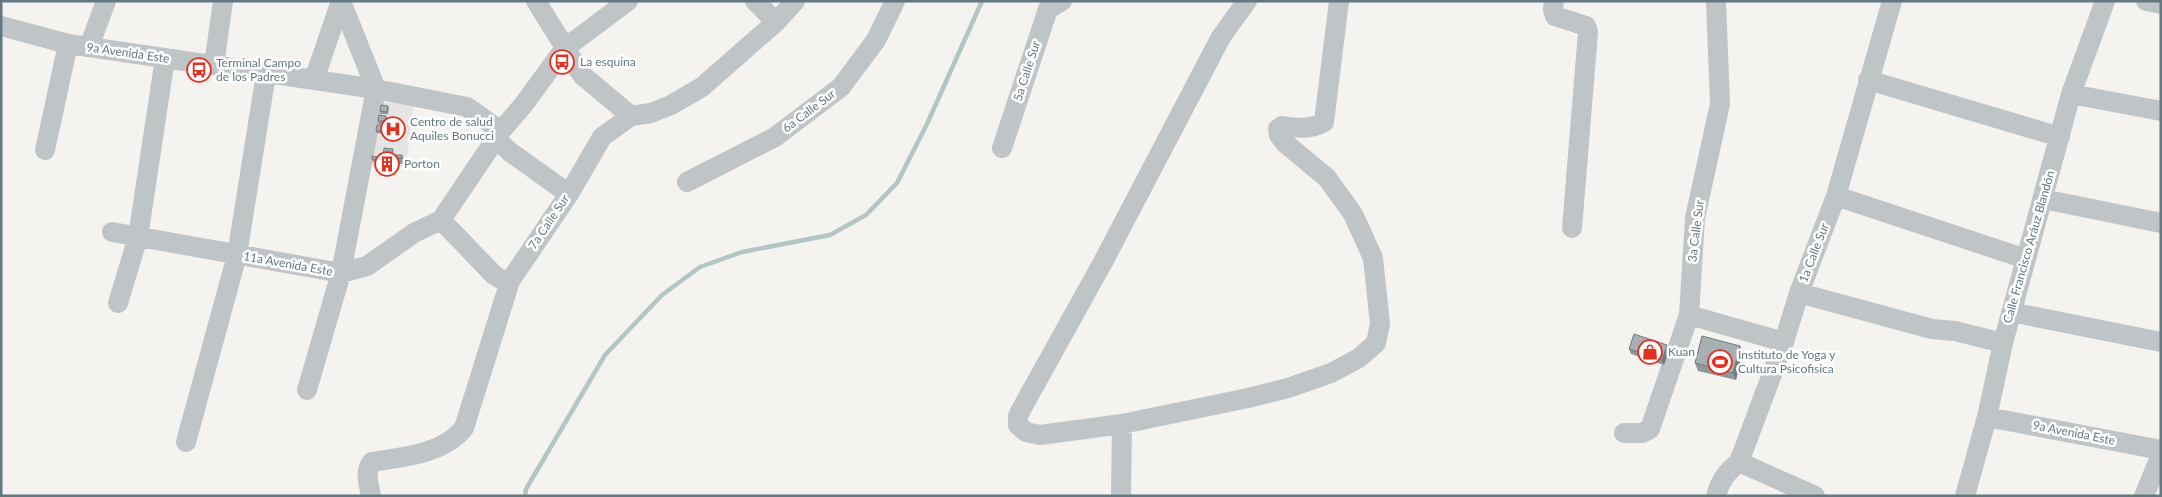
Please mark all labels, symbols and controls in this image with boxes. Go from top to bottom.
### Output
street label: 5a Calle Sur [1010,38,1044,103]
street label: 9a Avenida Este [86,39,170,66]
bus stop icon: La esquina [549,49,575,75]
place label: La esquina [580,54,636,69]
place label: Terminal Campo de los Padres [216,55,301,84]
bus stop icon: Terminal Campo de los Padres [186,57,212,83]
street label: 6a Calle Sur [779,85,839,135]
place label: Centro de salud Aquiles Bonucci [410,114,494,143]
hospital icon: Centro de salud Aquiles Bonucci [380,116,406,142]
building icon: Porton [374,151,400,177]
place label: Porton [404,156,440,171]
street label: Calle Francisco Aráuz Blandón [2000,169,2058,325]
street label: 7a Calle Sur [525,191,573,252]
street label: 3a Calle Sur [1684,198,1707,263]
street label: 1a Calle Sur [1795,220,1832,285]
street label: 11a Avenida Este [242,248,334,279]
shop icon: Kuan [1637,339,1663,365]
place label: Kuan [1668,344,1695,359]
place label: Instituto de Yoga y Cultura Psicofisica [1738,347,1836,376]
sports icon: Instituto de Yoga y Cultura Psicofisica [1707,349,1733,375]
street label: 9a Avenida Este [2032,417,2117,448]

